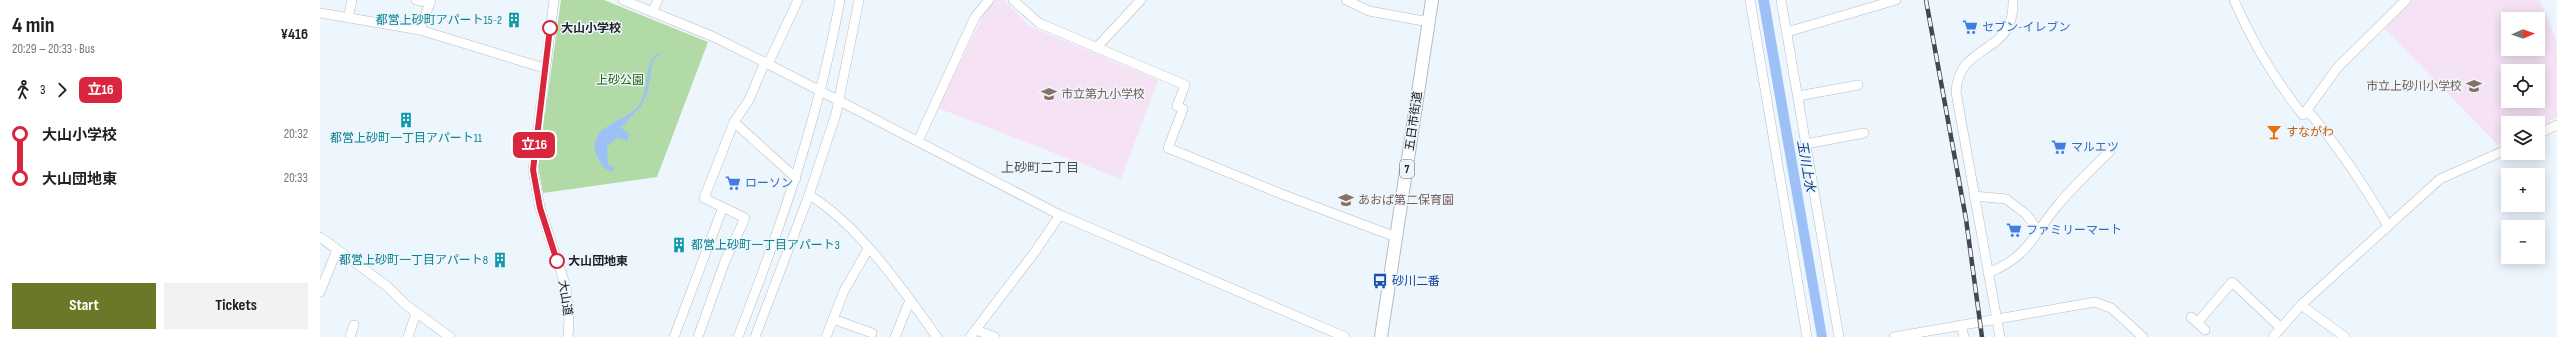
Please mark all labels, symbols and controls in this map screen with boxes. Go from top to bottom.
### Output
building icon: 都営上砂町アパート15-2 [505,11,523,29]
text: 4 min [12,12,55,39]
north arrow [2501,12,2545,56]
map controls [2501,12,2545,264]
place label: 都営上砂町アパート15-2 [376,13,502,28]
supermarket icon: セブン-イレブン [1961,18,1979,36]
marker: 大山小学校 [542,20,558,36]
place label: セブン-イレブン [1982,20,2070,35]
place label: 大山小学校 [561,21,621,36]
text: ¥416 [281,25,308,44]
text: 20:29 – 20:33 · Bus [12,41,95,57]
button: locate [2501,64,2545,108]
park label: 上砂公園 [596,73,644,88]
school or university icon: 市立上砂川小学校 [2465,77,2483,95]
icon: walk [12,79,34,101]
icon: forward [51,79,73,101]
place label: 市立上砂川小学校 [2366,79,2462,94]
text: 立16 [87,81,114,98]
text: 3 [40,82,45,98]
school or university icon: 市立第九小学校 [1040,85,1058,103]
place label: 市立第九小学校 [1061,87,1145,102]
street label: 五日市街道 [1402,90,1426,152]
building icon: 都営上砂町一丁目アパート11 [397,111,415,129]
button: layers [2501,116,2545,160]
bar icon: すながわ [2265,123,2283,141]
place label: すながわ [2286,125,2334,140]
text: 大山小学校 [42,126,117,145]
text: 20:32 [284,126,308,142]
place label: 都営上砂町一丁目アパート11 [330,131,483,146]
line badge: 立16 [511,132,557,158]
text: 立16 [521,136,547,153]
supermarket icon: マルエツ [2050,138,2068,156]
water label: 玉川上水 [1794,139,1819,195]
place label: マルエツ [2071,140,2119,155]
district label: 上砂町二丁目 [1001,160,1079,176]
road number: 7 [1400,160,1414,178]
button: + [2501,168,2545,212]
text: 大山団地東 [42,170,117,189]
text: 20:33 [284,170,308,186]
supermarket icon: ローソン [724,174,742,192]
place label: ローソン [745,176,793,191]
school or university icon: あおば第二保育園 [1337,191,1355,209]
place label: あおば第二保育園 [1358,193,1454,208]
button: − [2501,220,2545,264]
supermarket icon: ファミリーマート [2005,221,2023,239]
place label: ファミリーマート [2026,223,2122,238]
building icon: 都営上砂町一丁目アパート3 [670,236,688,254]
place label: 都営上砂町一丁目アパート3 [691,238,840,253]
building icon: 都営上砂町一丁目アパート8 [491,251,509,269]
place label: 都営上砂町一丁目アパート8 [339,253,488,268]
marker: 大山団地東 [549,253,565,269]
place label: 大山団地東 [568,254,628,269]
bus stop icon: 砂川二番 [1371,272,1389,290]
place label: 砂川二番 [1392,274,1440,289]
street label: 大山道 [555,279,575,317]
button: Start [12,283,156,329]
button: Tickets [164,283,308,329]

